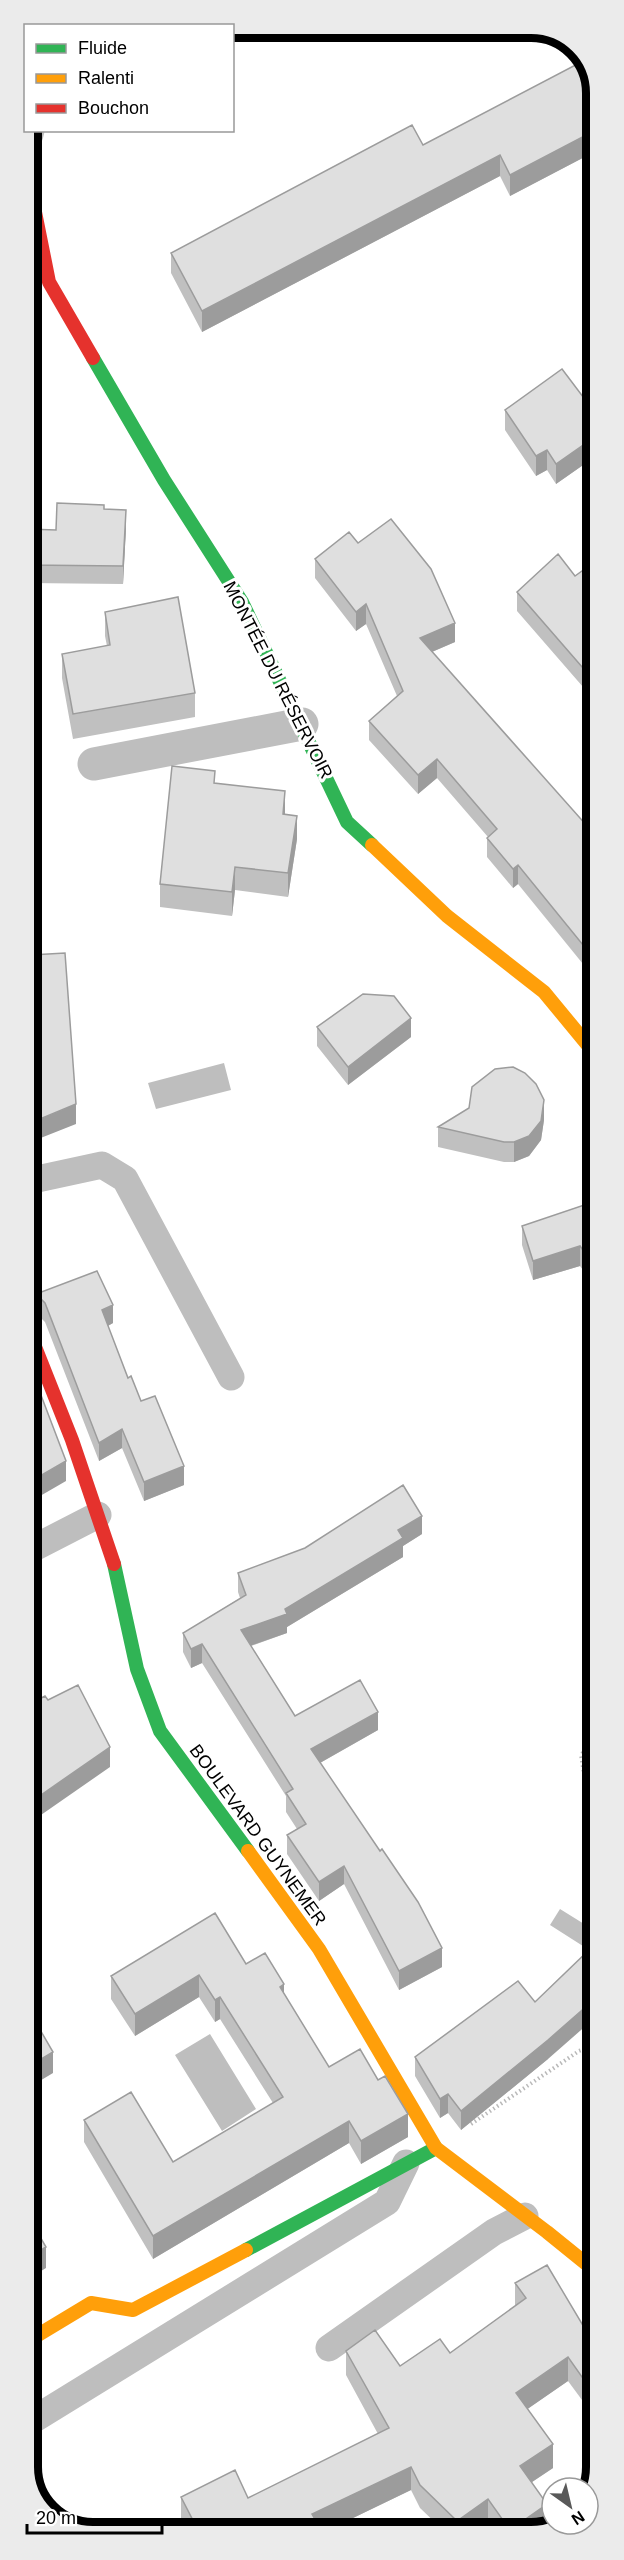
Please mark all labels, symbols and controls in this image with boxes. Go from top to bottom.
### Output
legend [24,24,234,132]
text: Fluide [78,38,127,58]
text: Ralenti [78,68,134,88]
text: Bouchon [78,98,149,118]
street label: MONTÉE DU RÉSERVOIR [219,578,337,782]
street label: BOULEVARD GUYNEMER [186,1741,330,1929]
north arrow [540,2476,600,2536]
scale bar [27,2497,162,2535]
text: 20 m [36,2508,76,2528]
text: N [569,2508,588,2528]

